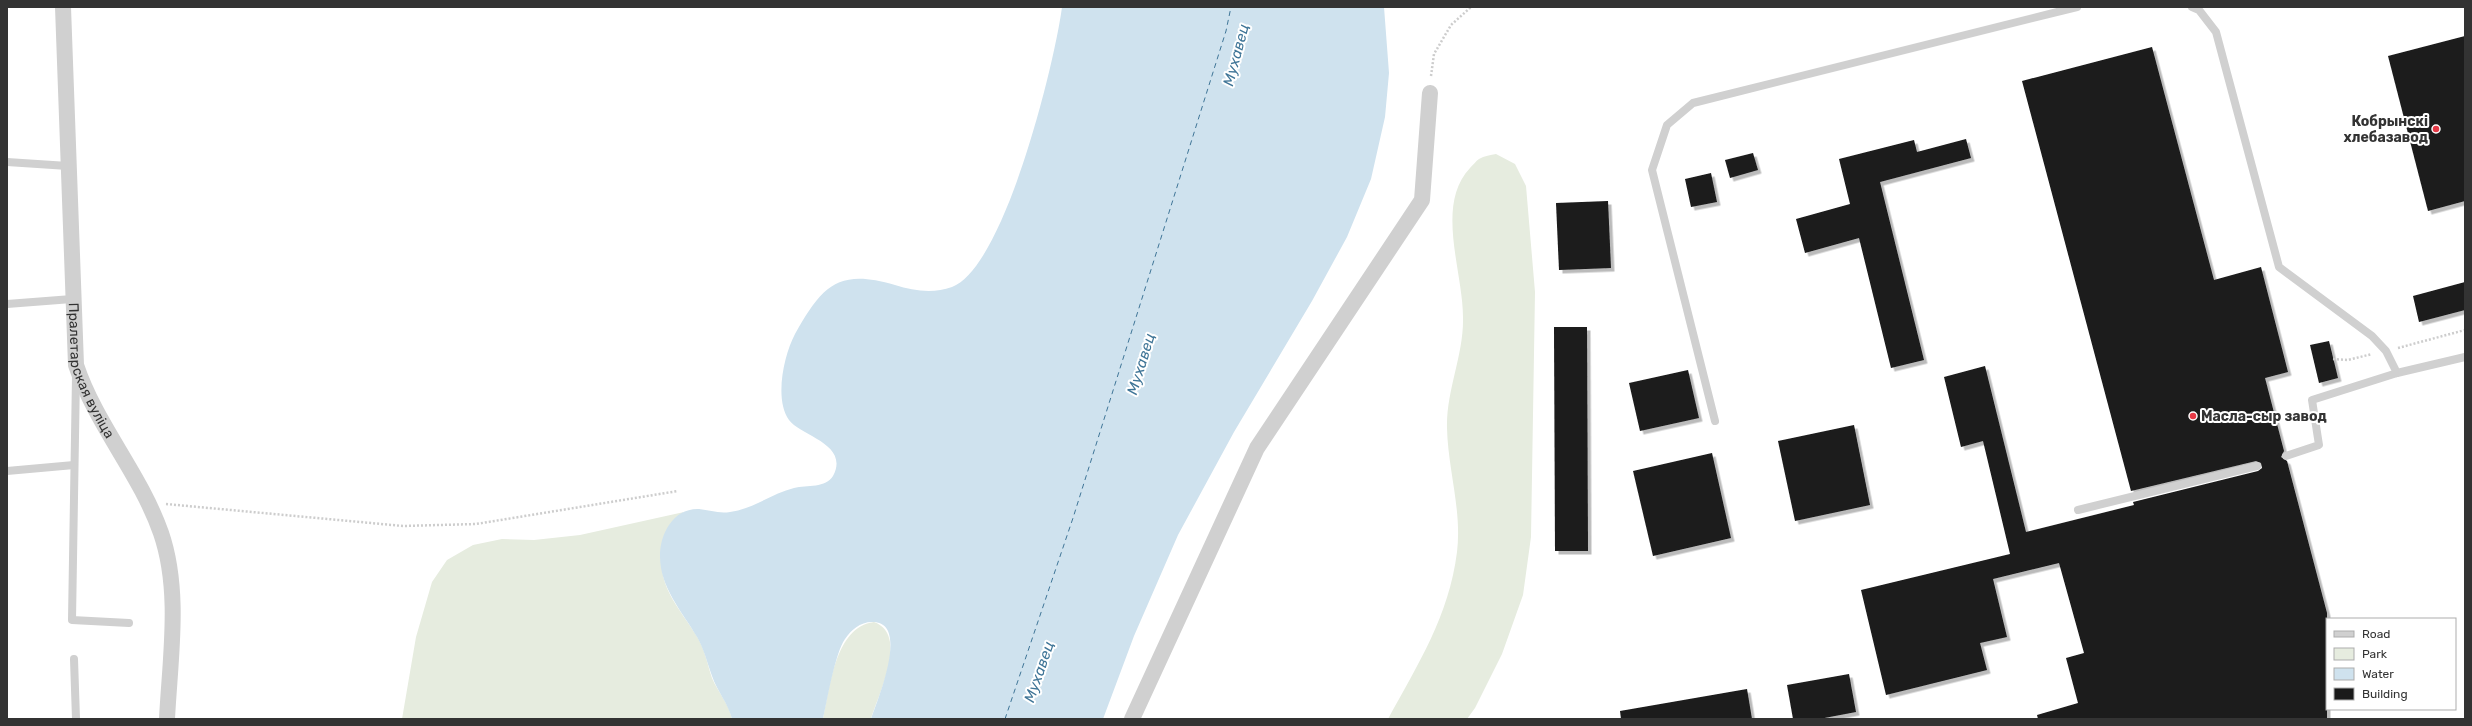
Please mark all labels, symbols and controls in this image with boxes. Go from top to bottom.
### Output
water label: Мухавец [1219,22,1253,88]
place label: Кобрынскі хлебазавод [2344,113,2428,146]
marker: Кобрынскі хлебазавод [2431,124,2441,134]
street label: Пралетарская вуліца [65,302,118,441]
water label: Мухавец [1123,331,1159,397]
place label: Масла-сыр завод [2201,408,2327,425]
marker: Масла-сыр завод [2188,411,2198,421]
legend [2326,618,2456,710]
text: Road [2362,627,2390,641]
water label: Мухавец [1020,639,1058,705]
text: Park [2362,647,2388,661]
text: Water [2362,667,2394,681]
text: Building [2362,687,2408,701]

